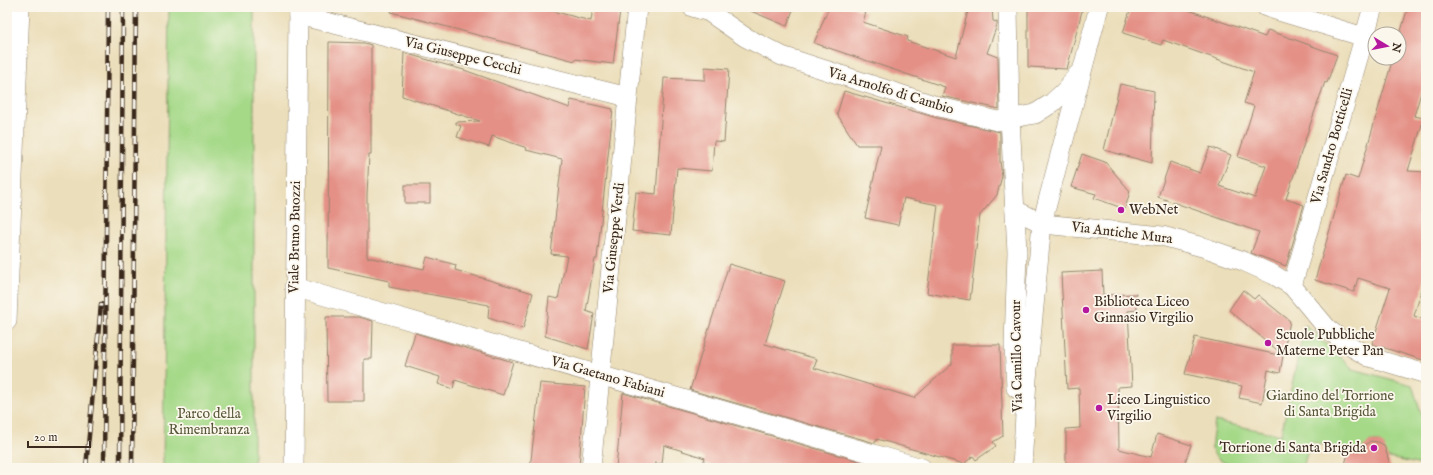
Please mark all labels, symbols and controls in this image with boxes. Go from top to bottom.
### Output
north arrow [1367,26,1407,66]
street label: Via Giuseppe Cecchi [402,33,523,79]
text: N [1388,41,1404,54]
street label: Via Arnolfo di Cambio [825,63,957,119]
street label: Via Sandro Botticelli [1307,86,1357,207]
street label: Viale Bruno Buozzi [285,180,305,294]
street label: Via Giuseppe Verdi [599,181,629,295]
place label: WebNet [1129,201,1178,219]
marker: WebNet [1116,205,1126,215]
street label: Via Antiche Mura [1069,218,1175,248]
place label: Biblioteca Liceo Ginnasio Virgilio [1094,293,1194,327]
street label: Via Camillo Cavour [1007,299,1027,413]
marker: Biblioteca Liceo Ginnasio Virgilio [1081,305,1091,315]
place label: Scuole Pubbliche Materne Peter Pan [1276,326,1384,360]
marker: Scuole Pubbliche Materne Peter Pan [1263,338,1273,348]
street label: Via Gaetano Fabiani [548,352,667,402]
park label: Giardino del Torrione di Santa Brigida [1266,387,1395,421]
place label: Liceo Linguistico Virgilio [1106,391,1211,425]
marker: Liceo Linguistico Virgilio [1094,403,1104,413]
park label: Parco della Rimembranza [169,405,250,439]
scale bar [28,423,90,449]
text: 20 m [34,430,57,445]
place label: Torrione di Santa Brigida [1219,439,1367,457]
marker: Torrione di Santa Brigida [1369,443,1379,453]

